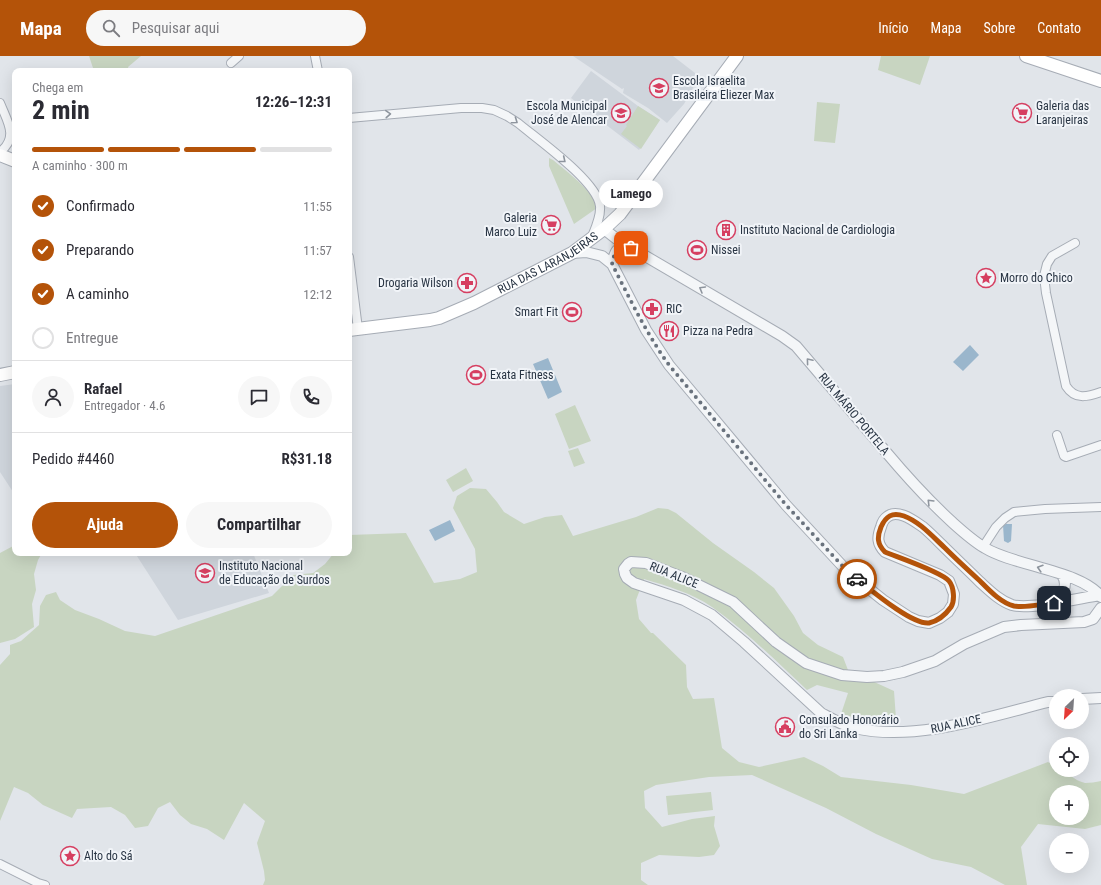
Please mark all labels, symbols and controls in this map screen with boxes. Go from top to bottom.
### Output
search box [86,10,366,46]
text: Mapa [20,17,62,40]
icon: search [100,17,122,39]
text: Pesquisar aqui [132,19,219,37]
text: Início [878,20,909,36]
text: Mapa [931,20,961,36]
text: Sobre [983,20,1015,36]
text: Contato [1037,20,1081,36]
place label: Escola Israelita Brasileira Eliezer Max [673,74,774,102]
school or university icon: Escola Israelita Brasileira Eliezer Max [648,77,670,99]
text: Chega em [32,80,83,95]
text: 12:26–12:31 [255,93,332,111]
text: 2 min [32,95,90,125]
place label: Escola Municipal José de Alencar [527,99,607,127]
place label: Galeria das Laranjeiras [1036,99,1089,127]
school or university icon: Escola Municipal José de Alencar [610,102,632,124]
supermarket icon: Galeria das Laranjeiras [1011,102,1033,124]
one-way arrow [385,109,391,118]
one-way arrow [510,116,517,123]
one-way arrow [558,156,566,163]
text: A caminho · 300 m [32,158,128,173]
callout: Lamego [599,180,663,208]
text: Lamego [610,186,652,201]
icon: check [32,195,54,217]
text: Confirmado [66,197,135,215]
text: 11:55 [303,199,332,214]
place label: Galeria Marco Luiz [485,211,537,239]
supermarket icon: Galeria Marco Luiz [540,214,562,236]
building icon: Instituto Nacional de Cardiologia [715,219,737,241]
place label: Instituto Nacional de Cardiologia [740,223,895,237]
street label: RUA DAS LARANJEIRAS [495,229,601,297]
pin [614,231,648,265]
icon: bag [620,237,642,259]
icon: check [32,239,54,261]
sports icon: Nissei [686,239,708,261]
text: Preparando [66,241,134,259]
text: 11:57 [303,243,332,258]
place label: Nissei [711,243,741,257]
place icon: Morro do Chico [975,267,997,289]
place label: Morro do Chico [1000,271,1073,285]
pharmacy icon: Drogaria Wilson [456,272,478,294]
place label: Drogaria Wilson [378,276,453,290]
icon: check [32,283,54,305]
text: A caminho [66,285,129,303]
text: 12:12 [303,287,332,302]
one-way arrow [699,287,706,294]
pharmacy icon: RIC [641,298,663,320]
sports icon: Smart Fit [561,301,583,323]
place label: RIC [666,302,682,316]
place label: Smart Fit [515,305,558,319]
restaurant icon: Pizza na Pedra [658,320,680,342]
place label: Pizza na Pedra [683,324,753,338]
text: Entregue [66,329,118,347]
one-way arrow [806,359,813,366]
sports icon: Exata Fitness [465,364,487,386]
place label: Exata Fitness [490,368,554,382]
street label: RUA MÁRIO PORTELA [816,369,893,458]
button: person [32,376,74,418]
button: chat [238,376,280,418]
button: phone [290,376,332,418]
text: Rafael [84,380,122,398]
text: Entregador · 4.6 [84,398,166,413]
text: Pedido #4460 [32,450,114,468]
text: R$31.18 [281,450,332,468]
one-way arrow [927,499,935,507]
button: Ajuda [32,502,178,548]
button: Compartilhar [186,502,332,548]
place label: Instituto Nacional de Educação de Surdos [219,559,330,587]
street label: RUA ALICE [648,559,700,591]
courier [837,559,877,599]
school or university icon: Instituto Nacional de Educação de Surdos [194,562,216,584]
one-way arrow [1036,564,1043,573]
icon: car [846,568,868,590]
pin [1037,586,1071,620]
icon: home [1043,592,1065,614]
north arrow [1049,689,1089,729]
map controls [1049,689,1089,873]
street label: RUA ALICE [930,712,982,736]
place label: Consulado Honorário do Sri Lanka [799,713,899,741]
public building icon: Consulado Honorário do Sri Lanka [774,716,796,738]
button: locate [1049,737,1089,777]
button: + [1049,785,1089,825]
button: − [1049,833,1089,873]
place icon: Alto do Sá [59,845,81,867]
place label: Alto do Sá [84,849,133,863]

